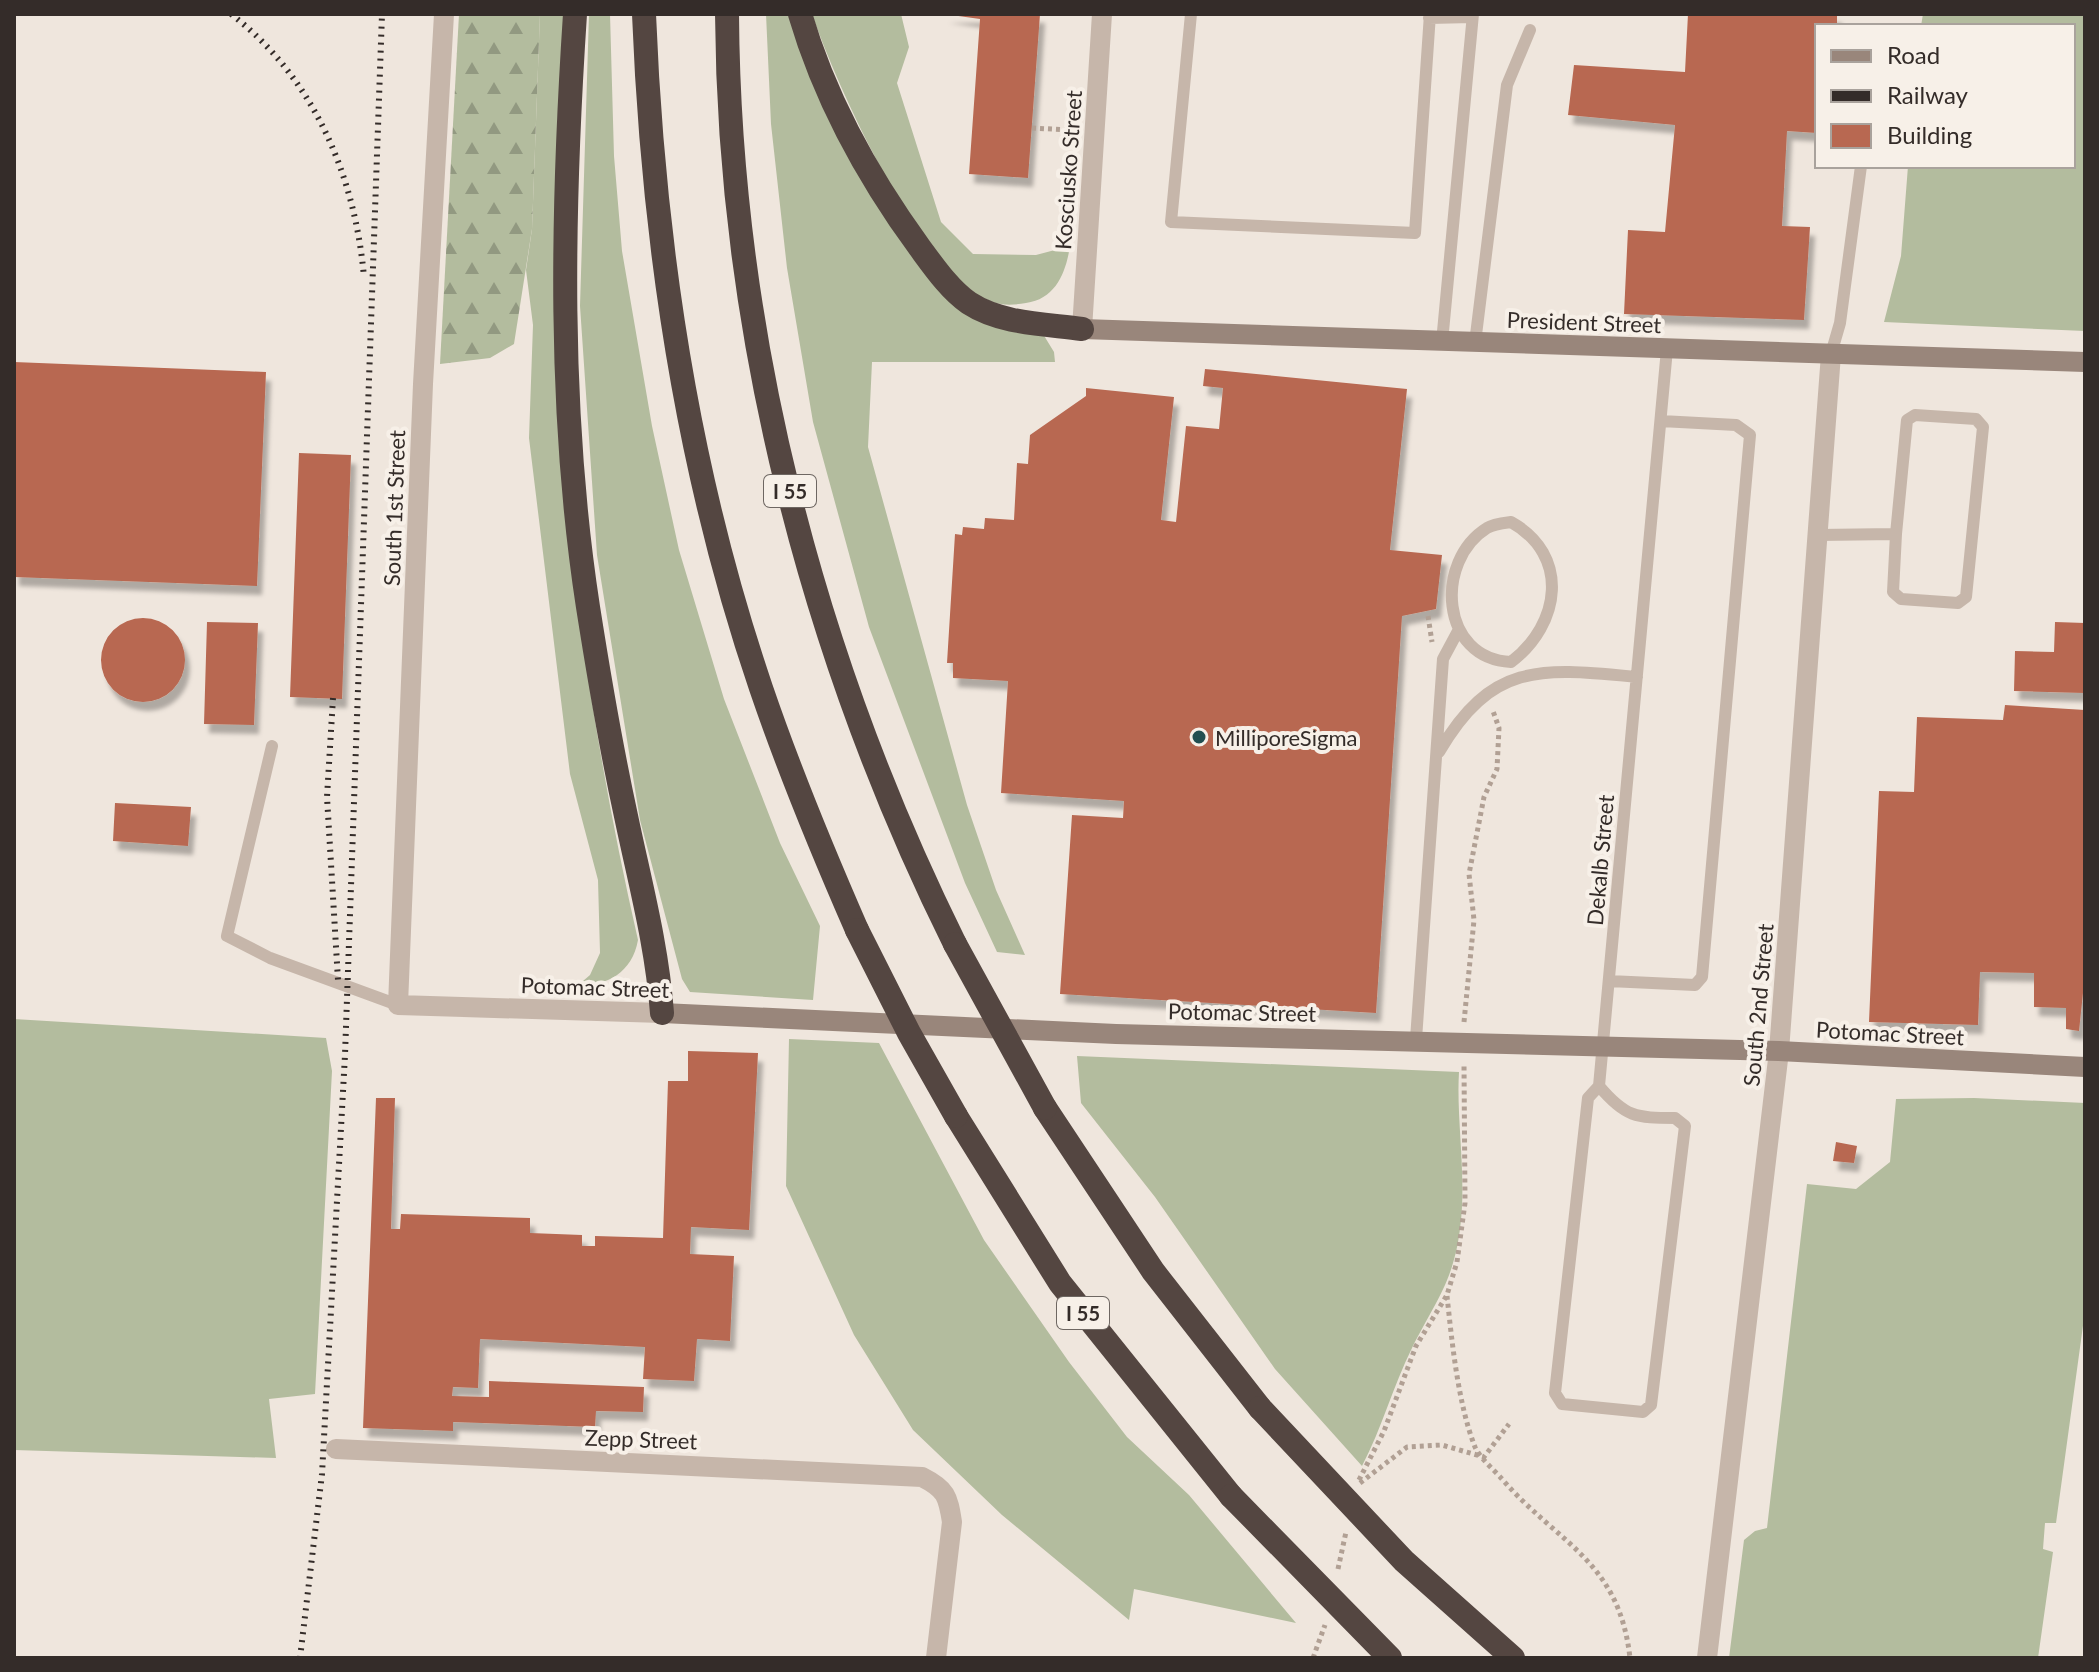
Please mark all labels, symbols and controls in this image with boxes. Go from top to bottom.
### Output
legend [1815,24,2075,168]
text: Road [1887,40,1940,69]
text: Railway [1887,80,1969,109]
street label: Kosciusko Street [1049,89,1087,251]
text: Building [1887,120,1972,149]
street label: President Street [1506,306,1662,338]
street label: South 1st Street [378,429,410,586]
road number: I 55 [764,475,816,507]
place label: MilliporeSigma [1215,724,1357,751]
marker: MilliporeSigma [1190,728,1208,746]
street label: Dekalb Street [1581,793,1619,927]
street label: South 2nd Street [1737,922,1779,1088]
street label: Potomac Street [520,971,670,1003]
street label: Potomac Street [1168,997,1316,1027]
street label: Potomac Street [1815,1016,1965,1050]
road number: I 55 [1057,1297,1109,1329]
street label: Zepp Street [584,1424,698,1454]

